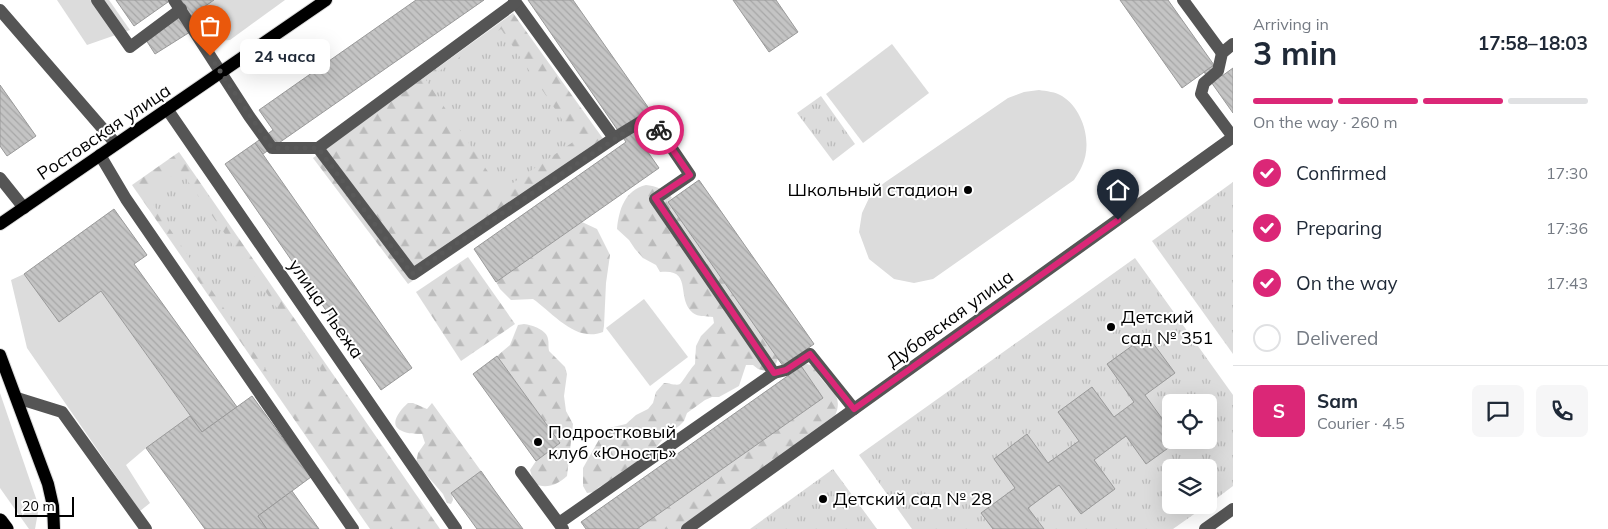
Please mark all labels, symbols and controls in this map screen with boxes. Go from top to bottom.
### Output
pin [189,5,231,56]
icon: bag [196,12,224,40]
text: Arriving in [1253,14,1329,34]
text: 17:58–18:03 [1478,31,1588,55]
text: 3 min [1253,33,1337,73]
callout: 24 часа [240,38,330,74]
text: 24 часа [254,46,316,66]
street label: Ростовская улица [32,78,175,185]
courier [634,105,684,155]
text: On the way · 260 m [1253,112,1398,132]
icon: bike [645,116,673,144]
icon: check [1253,159,1281,187]
text: Confirmed [1296,161,1387,185]
text: 17:30 [1546,163,1588,183]
pin [1097,169,1139,220]
icon: home [1104,176,1132,204]
place label: Школьный стадион [787,178,958,201]
marker: Школьный стадион [962,184,974,196]
icon: check [1253,214,1281,242]
text: Preparing [1296,216,1382,240]
text: 17:36 [1546,218,1588,238]
street label: улица Льежа [284,255,369,363]
street label: Дубовская улица [882,265,1018,372]
icon: check [1253,269,1281,297]
text: On the way [1296,271,1398,295]
text: 17:43 [1546,273,1588,293]
place label: Детский сад № 351 [1121,305,1213,349]
marker: Детский сад № 351 [1105,321,1117,333]
text: Delivered [1296,326,1378,350]
button: chat [1472,385,1524,437]
button: phone [1536,385,1588,437]
text: Sam [1317,389,1358,413]
map controls [1162,394,1217,514]
button: locate [1162,394,1217,449]
text: S [1273,399,1285,423]
text: Courier · 4.5 [1317,413,1405,433]
place label: Подростковый клуб «Юность» [548,420,676,464]
marker: Подростковый клуб «Юность» [532,436,544,448]
button: layers [1162,459,1217,514]
place label: Детский сад № 28 [833,487,992,510]
marker: Детский сад № 28 [817,493,829,505]
scale bar [15,494,74,517]
text: 20 m [22,497,55,515]

